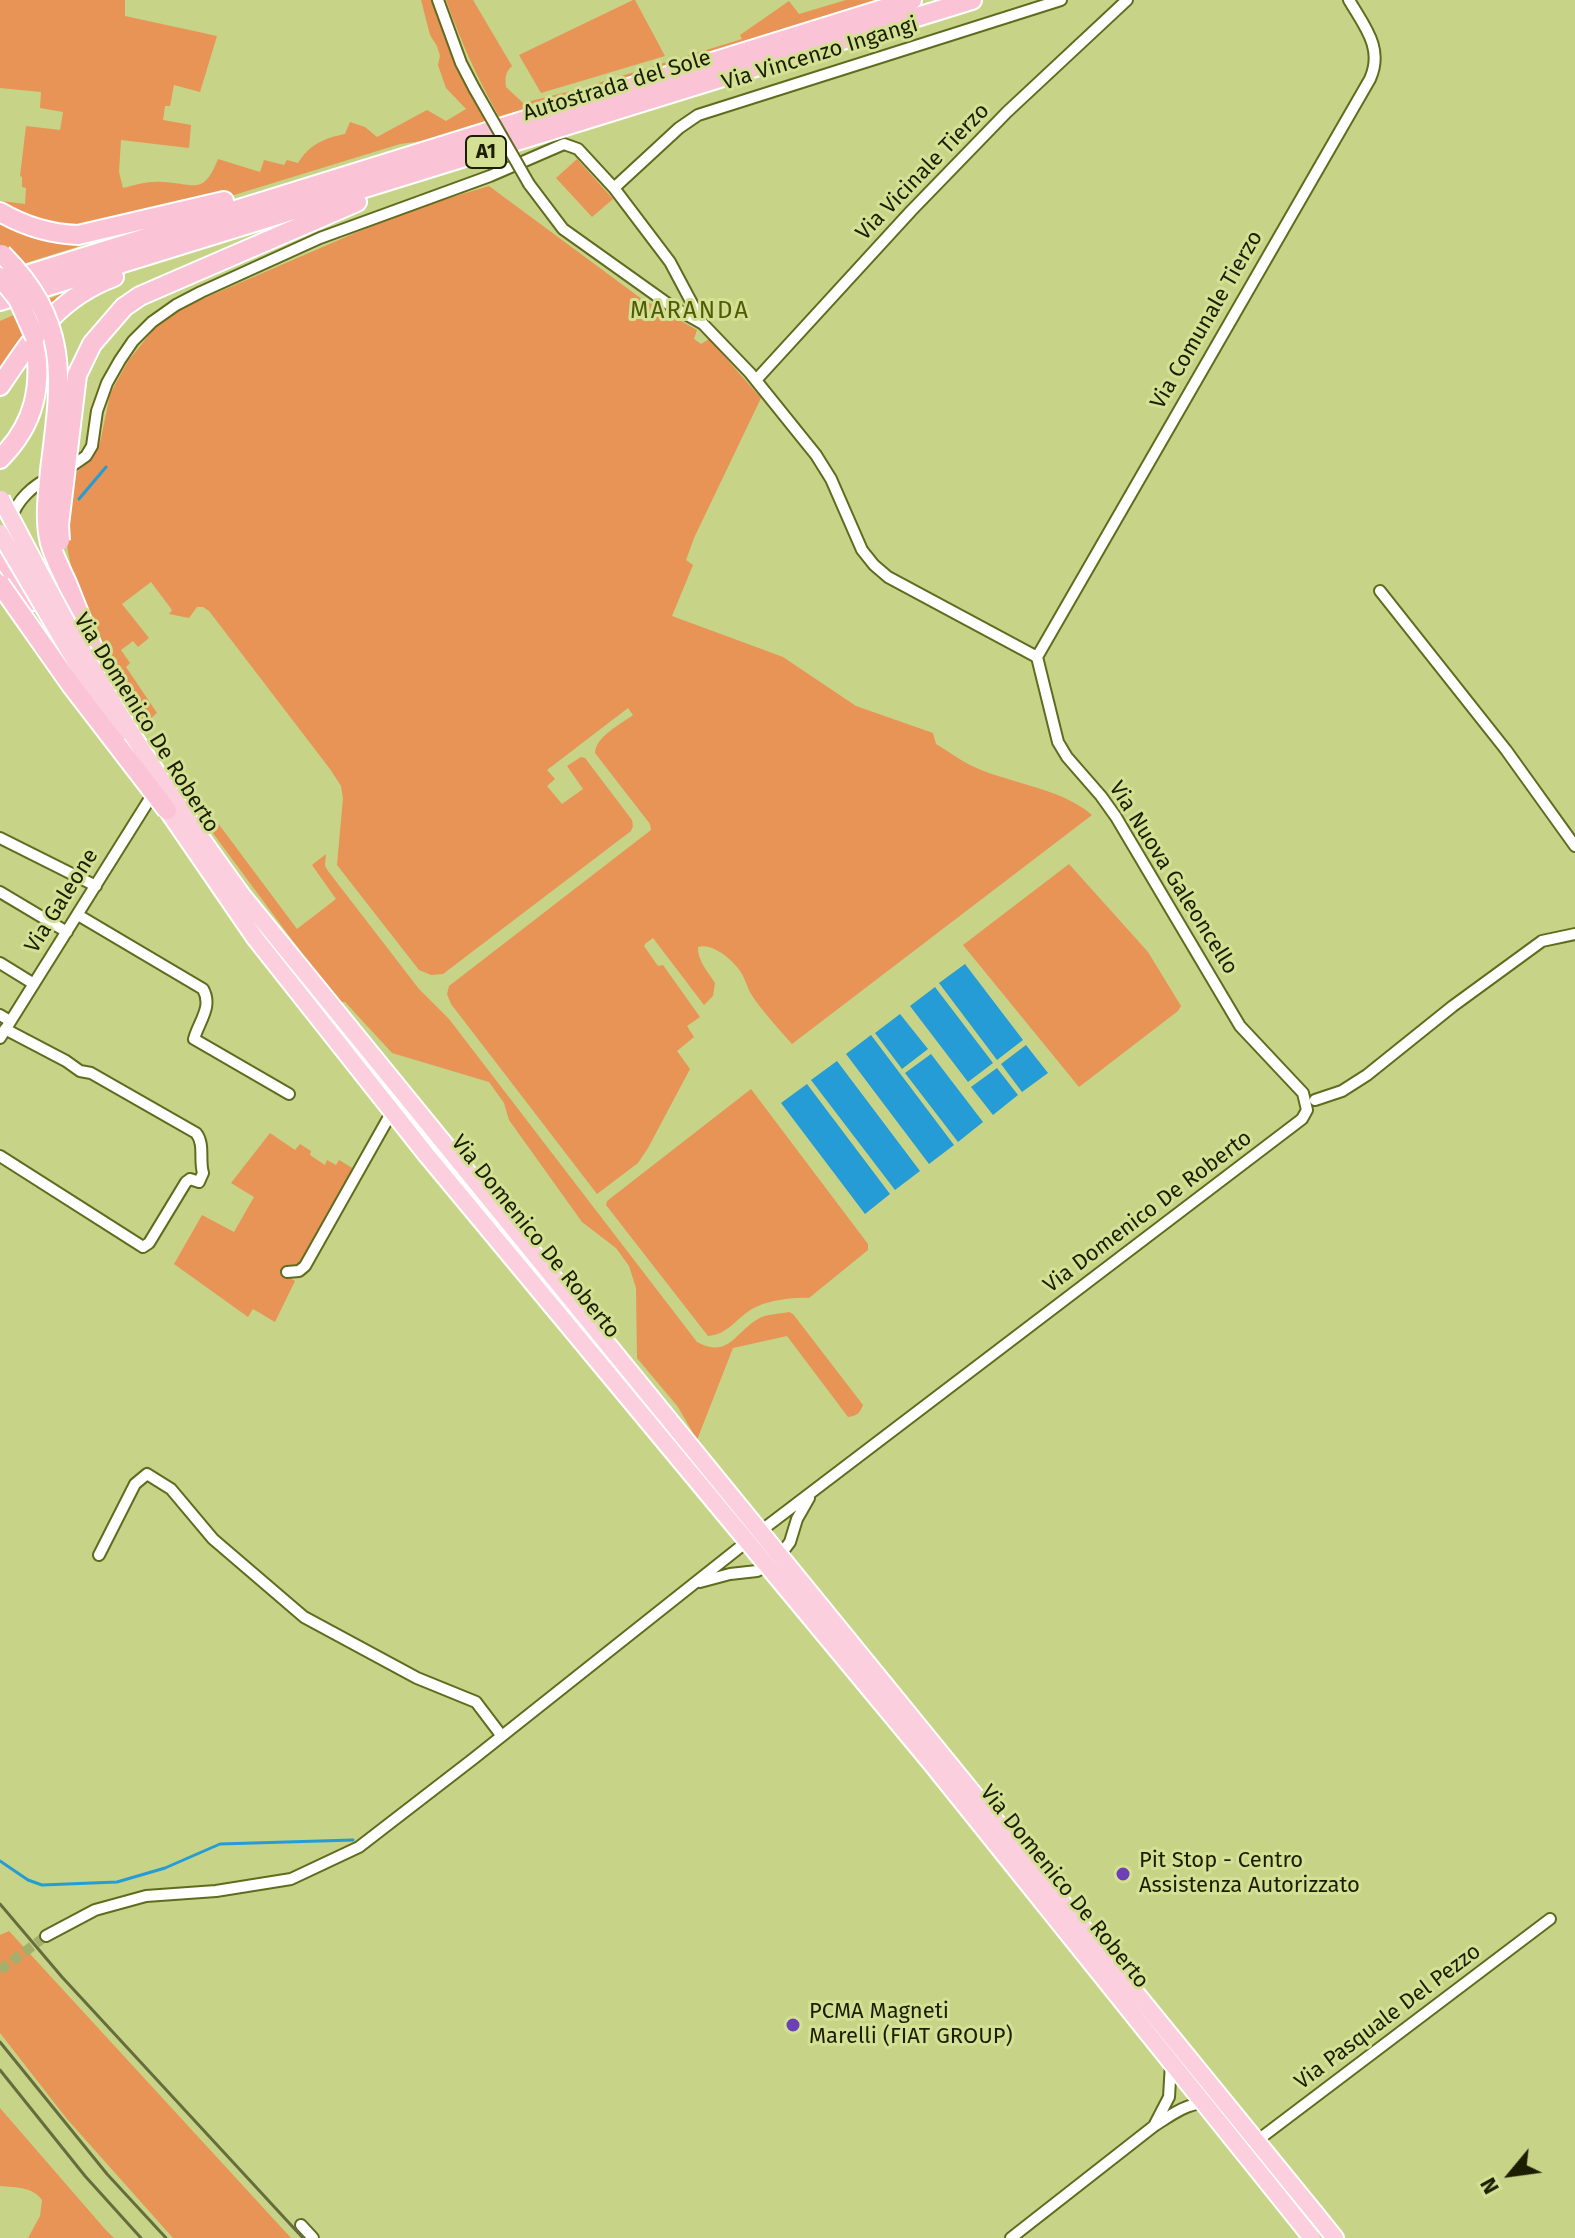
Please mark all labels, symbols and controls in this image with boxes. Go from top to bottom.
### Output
street label: Via Vincenzo Ingangi [719,12,921,96]
street label: Autostrada del Sole [520,45,714,127]
street label: Via Vicinale Tierzo [851,98,995,246]
road number: A1 [466,136,506,168]
street label: Via Comunale Tierzo [1145,226,1269,414]
district label: MARANDA [630,297,750,325]
street label: Via Domenico De Roberto [68,608,224,838]
street label: Via Nuova Galeoncello [1103,777,1243,979]
street label: Via Galeone [20,844,104,958]
street label: Via Domenico De Roberto [1039,1125,1257,1299]
street label: Via Domenico De Roberto [445,1130,625,1344]
street label: Via Domenico De Roberto [974,1780,1154,1994]
place label: Pit Stop - Centro Assistenza Autorizzato [1139,1848,1360,1900]
marker: Pit Stop - Centro Assistenza Autorizzato [1114,1865,1132,1883]
street label: Via Pasquale Del Pezzo [1290,1938,1486,2096]
place label: PCMA Magneti Marelli (FIAT GROUP) [809,1999,1013,2050]
marker: PCMA Magneti Marelli (FIAT GROUP) [784,2016,802,2034]
north arrow [1471,2134,1551,2214]
text: N [1474,2173,1505,2199]

